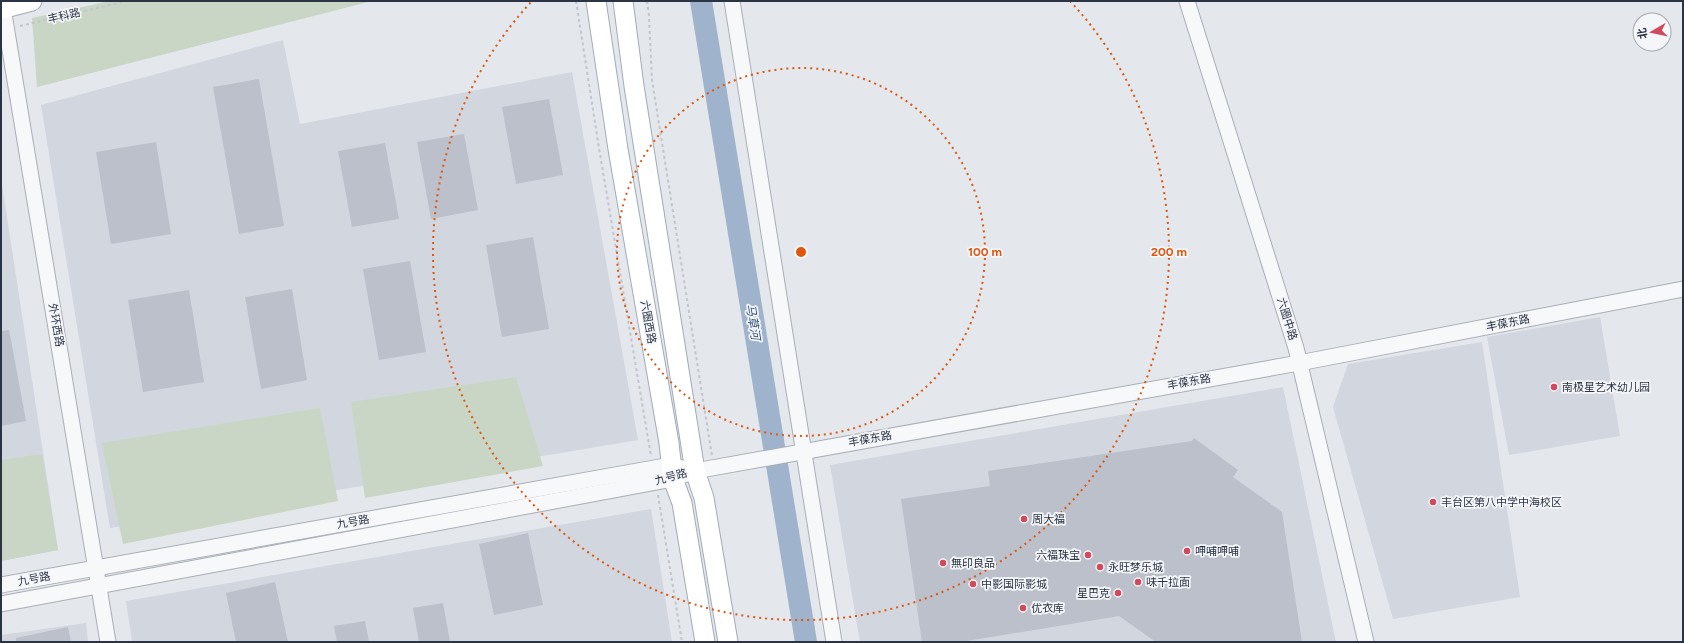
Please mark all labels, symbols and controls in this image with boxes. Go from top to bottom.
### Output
street label: 丰科路 [46,6,82,26]
north arrow [1632,12,1672,52]
text: 北 [1635,27,1650,40]
centre of rings [794,245,808,259]
text: 100 m [968,245,1002,259]
text: 200 m [1151,245,1187,259]
street label: 六圈中路 [1274,296,1300,342]
street label: 六圈西路 [638,299,658,345]
street label: 外环西路 [46,302,66,348]
water label: 马草河 [743,303,763,343]
street label: 丰葆东路 [1485,312,1531,334]
street label: 丰葆东路 [1166,372,1212,392]
place label: 南极星艺术幼儿园 [1562,381,1650,394]
marker: 南极星艺术幼儿园 [1549,382,1559,392]
street label: 丰葆东路 [847,429,893,449]
street label: 九号路 [653,466,689,488]
place label: 丰台区第八中学中海校区 [1441,496,1562,509]
marker: 丰台区第八中学中海校区 [1428,497,1438,507]
street label: 九号路 [336,513,370,531]
place label: 周大福 [1032,513,1065,526]
marker: 周大福 [1019,514,1029,524]
place label: 呷哺呷哺 [1195,545,1239,558]
marker: 呷哺呷哺 [1182,546,1192,556]
place label: 六福珠宝 [1036,549,1080,562]
marker: 六福珠宝 [1083,550,1093,560]
place label: 無印良品 [951,557,995,570]
marker: 無印良品 [938,558,948,568]
place label: 永旺梦乐城 [1108,561,1163,574]
marker: 永旺梦乐城 [1095,562,1105,572]
street label: 九号路 [17,569,51,589]
place label: 味千拉面 [1146,576,1190,589]
marker: 味千拉面 [1133,577,1143,587]
place label: 中影国际影城 [981,578,1047,591]
marker: 中影国际影城 [968,579,978,589]
place label: 星巴克 [1077,587,1110,600]
marker: 星巴克 [1113,588,1123,598]
place label: 优衣库 [1031,602,1064,615]
marker: 优衣库 [1018,603,1028,613]

